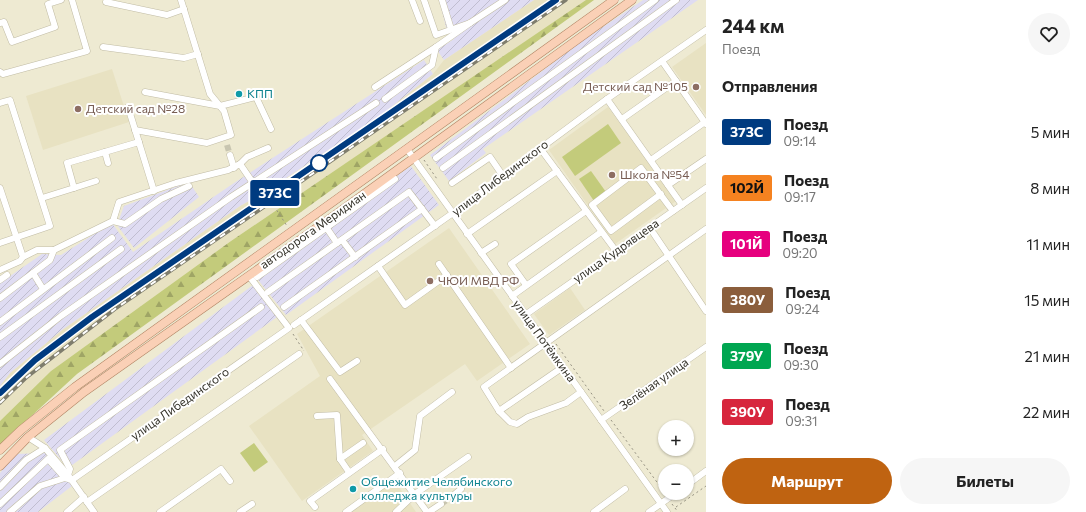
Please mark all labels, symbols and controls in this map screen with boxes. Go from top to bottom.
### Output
button: heart [1028,13,1070,55]
text: 244 км [722,14,784,37]
text: Поезд [722,41,760,57]
text: Отправления [722,77,818,95]
place label: Детский сад №105 [583,79,688,93]
marker: Детский сад №105 [691,82,701,92]
place label: КПП [247,86,273,100]
marker: КПП [234,89,244,99]
place label: Детский сад №28 [86,101,185,115]
marker: Детский сад №28 [73,104,83,114]
text: Поезд [783,115,828,133]
text: 373C [730,123,763,140]
text: 5 мин [1031,123,1070,141]
text: 09:14 [783,133,816,149]
street label: улица Либединского [448,136,550,218]
unlabelled marker [310,154,328,172]
place label: Школа №54 [620,167,689,181]
marker: Школа №54 [607,170,617,180]
text: Поезд [784,171,829,189]
text: 102Й [730,179,764,196]
text: 8 мин [1030,179,1070,197]
line badge: 373C [247,180,303,206]
text: 373C [258,184,292,201]
street label: автодорога Меридиан [257,187,368,271]
text: 09:17 [784,189,816,205]
street label: улица Кудрявцева [570,215,661,285]
text: Поезд [782,227,827,245]
text: 101Й [730,235,762,252]
text: 11 мин [1026,235,1070,253]
text: 09:20 [782,245,818,261]
place label: ЧЮИ МВД РФ [438,273,519,287]
marker: ЧЮИ МВД РФ [425,276,435,286]
text: Поезд [785,283,830,301]
text: 380У [730,291,765,308]
text: 15 мин [1024,291,1070,309]
street label: улица Потёмкина [510,297,579,384]
text: 09:24 [785,301,819,317]
text: Поезд [783,339,828,357]
text: 379У [730,347,763,364]
text: 21 мин [1025,347,1070,365]
street label: Зелёная улица [616,354,691,412]
text: 09:30 [783,357,819,373]
street label: улица Либединского [128,364,231,442]
text: Поезд [785,395,830,413]
text: 390У [730,403,765,420]
text: 22 мин [1023,403,1070,421]
text: 09:31 [785,413,818,429]
map controls [658,420,694,500]
button: + [658,420,694,456]
button: Маршрут [722,458,892,504]
button: Билеты [900,458,1070,504]
button: − [658,464,694,500]
place label: Общежитие Челябинского колледжа культуры [361,474,512,502]
marker: Общежитие Челябинского колледжа культуры [348,484,358,494]

